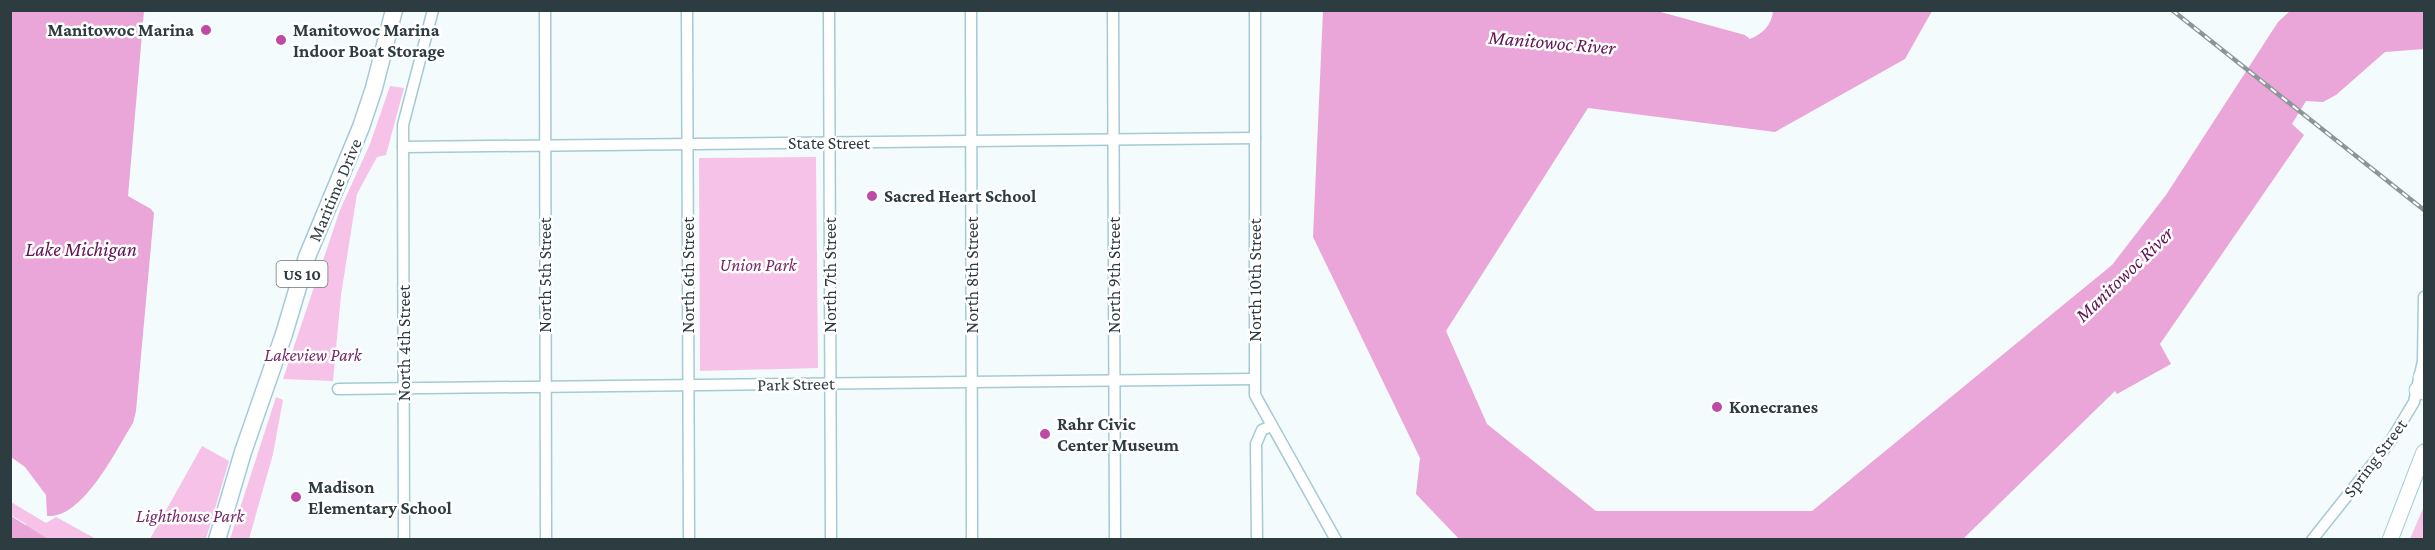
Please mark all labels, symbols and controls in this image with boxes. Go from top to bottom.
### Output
place label: Manitowoc Marina [48,20,194,40]
place label: Manitowoc Marina Indoor Boat Storage [293,20,445,61]
marker: Manitowoc Marina [199,23,213,37]
water label: Manitowoc River [1487,25,1617,59]
marker: Manitowoc Marina Indoor Boat Storage [274,33,288,47]
street label: State Street [788,133,871,153]
street label: Maritime Drive [304,135,366,245]
place label: Sacred Heart School [884,186,1036,206]
marker: Sacred Heart School [865,189,879,203]
street label: North 5th Street [535,216,555,333]
street label: North 6th Street [678,216,698,333]
street label: North 7th Street [820,216,840,333]
street label: North 8th Street [962,216,982,333]
street label: North 9th Street [1104,216,1124,333]
street label: North 10th Street [1245,217,1265,342]
water label: Manitowoc River [2070,221,2178,327]
water label: Lake Michigan [25,238,137,261]
park label: Union Park [720,255,798,275]
road number: US 10 [276,261,328,287]
street label: North 4th Street [394,284,414,401]
park label: Lakeview Park [264,345,363,365]
street label: Park Street [757,373,836,395]
place label: Konecranes [1729,397,1818,417]
marker: Konecranes [1710,400,1724,414]
place label: Rahr Civic Center Museum [1057,414,1180,455]
street label: Spring Street [2339,414,2412,501]
marker: Rahr Civic Center Museum [1038,427,1052,441]
place label: Madison Elementary School [308,477,452,518]
marker: Madison Elementary School [289,490,303,504]
park label: Lighthouse Park [136,506,245,526]

